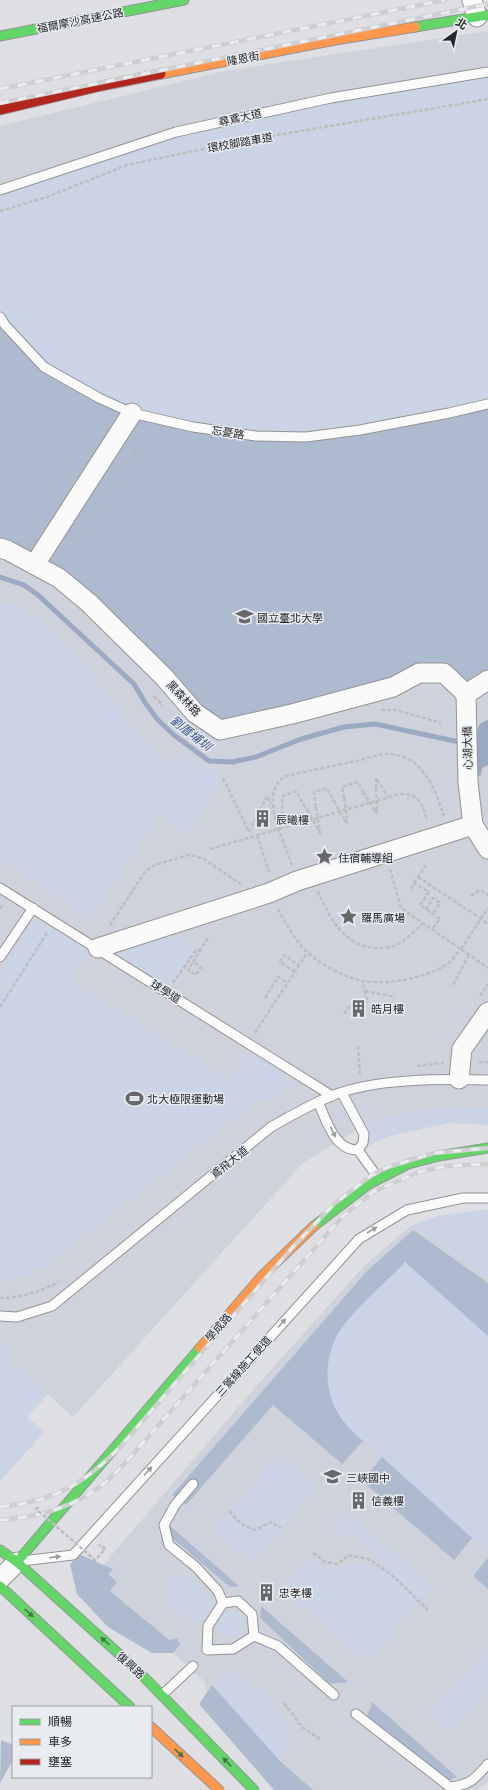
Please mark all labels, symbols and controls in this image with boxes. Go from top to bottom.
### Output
street label: 福爾摩沙高速公路 [35,4,125,36]
north arrow [436,12,476,52]
text: 北 [453,14,470,32]
street label: 隆恩街 [225,47,261,69]
street label: 尋鳶大道 [217,105,263,129]
street label: 環校脚踏車道 [206,129,274,155]
street label: 忘憂路 [211,422,245,442]
school or university icon: 國立臺北大學 [234,607,254,627]
place label: 國立臺北大學 [257,610,323,625]
street label: 黑森林路 [164,677,204,719]
water label: 劉厝埔圳 [167,712,217,756]
street label: 心湖大橋 [459,726,475,770]
building icon: 辰曦樓 [253,809,273,829]
place label: 辰曦樓 [276,812,309,827]
place icon: 住宿輔導組 [315,847,335,867]
place label: 住宿輔導組 [338,850,393,865]
place icon: 羅馬廣場 [338,907,358,927]
place label: 羅馬廣場 [361,910,405,925]
street label: 球學道 [148,976,184,1006]
building icon: 皓月樓 [348,998,368,1018]
place label: 皓月樓 [371,1001,404,1016]
sports icon: 北大極限運動場 [124,1088,144,1108]
place label: 北大極限運動場 [147,1091,224,1106]
one-way arrow [330,1127,336,1138]
street label: 鳶飛大道 [207,1142,251,1182]
one-way arrow [366,1226,378,1233]
street label: 學成路 [202,1310,234,1344]
one-way arrow [278,1318,287,1328]
street label: 三鶯線施工便道 [212,1332,274,1400]
one-way arrow [143,1467,152,1476]
school or university icon: 三峽國中 [323,1467,343,1487]
place label: 三峽國中 [346,1470,390,1485]
building icon: 信義樓 [348,1490,368,1510]
place label: 信義樓 [371,1493,404,1508]
one-way arrow [49,1554,62,1560]
building icon: 忠孝樓 [256,1582,276,1602]
place label: 忠孝樓 [279,1585,312,1600]
one-way arrow [24,1608,34,1617]
one-way arrow [100,1636,110,1645]
street label: 復興路 [114,1648,148,1682]
legend [12,1706,152,1778]
text: 順暢 [48,1713,72,1730]
text: 車多 [48,1733,72,1750]
one-way arrow [175,1748,184,1757]
text: 壅塞 [48,1753,72,1770]
one-way arrow [222,1757,232,1767]

